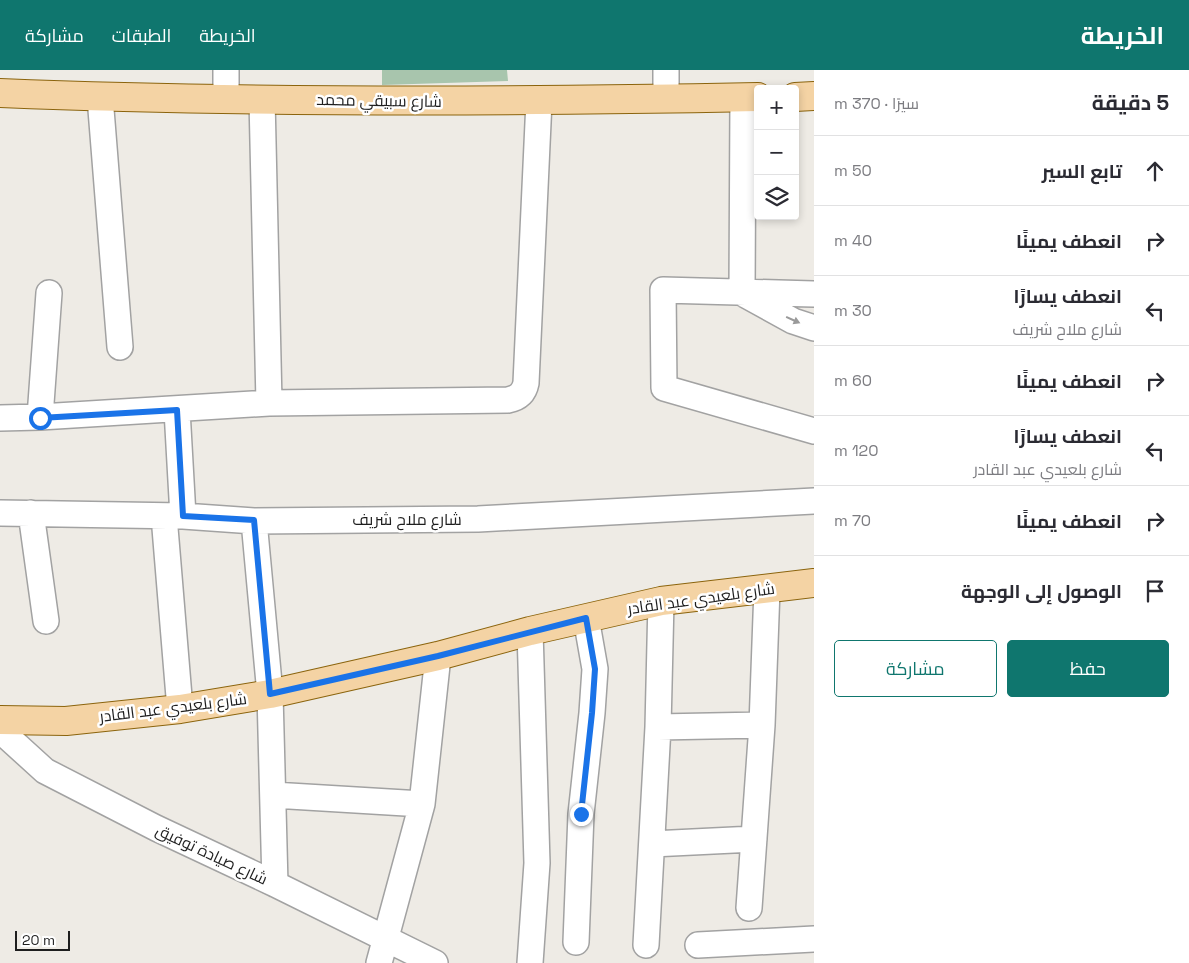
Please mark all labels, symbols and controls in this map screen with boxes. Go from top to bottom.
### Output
text: الخريطة [1081,20,1164,51]
text: مشاركة [25,24,84,47]
text: الطبقات [112,24,171,47]
text: الخريطة [199,24,256,47]
map controls [754,85,799,220]
button: + [754,85,799,130]
street label: شارع سبيقي محمد [316,89,442,115]
text: 5 دقيقة [1092,89,1169,116]
text: سيرًا · 370 m [834,93,919,114]
button: − [754,130,799,175]
icon: ahead [1141,157,1169,185]
text: تابع السير [1042,159,1122,184]
text: 50 m [834,160,872,181]
button: layers [754,175,799,220]
icon: right [1141,227,1169,255]
text: انعطف يمينًا [1016,229,1122,254]
text: 40 m [834,230,872,251]
text: انعطف يسارًا [1014,284,1122,309]
icon: left [1141,297,1169,325]
text: 30 m [834,300,872,321]
one-way arrow [786,316,800,324]
text: شارع ملاح شريف [1012,319,1122,340]
icon: right [1141,367,1169,395]
text: انعطف يمينًا [1016,369,1122,394]
text: 60 m [834,370,872,391]
route start [29,407,52,430]
text: انعطف يسارًا [1014,424,1122,449]
icon: left [1141,437,1169,465]
text: 120 m [834,440,878,461]
text: شارع بلعيدي عبد القادر [973,459,1122,480]
icon: right [1141,507,1169,535]
street label: شارع ملاح شريف [352,509,462,531]
text: انعطف يمينًا [1016,509,1122,534]
text: 70 m [834,510,871,531]
icon: arrive [1141,577,1169,605]
street label: شارع بلعيدي عبد القادر [625,578,777,622]
text: الوصول إلى الوجهة [961,579,1122,604]
button: مشاركة [834,640,997,697]
button: حفظ [1007,640,1169,697]
street label: شارع بلعيدي عبد القادر [97,688,248,730]
route end [570,803,593,826]
street label: شارع صيادة توفيق [152,819,271,890]
scale bar [15,928,70,951]
text: 20 m [22,931,55,949]

